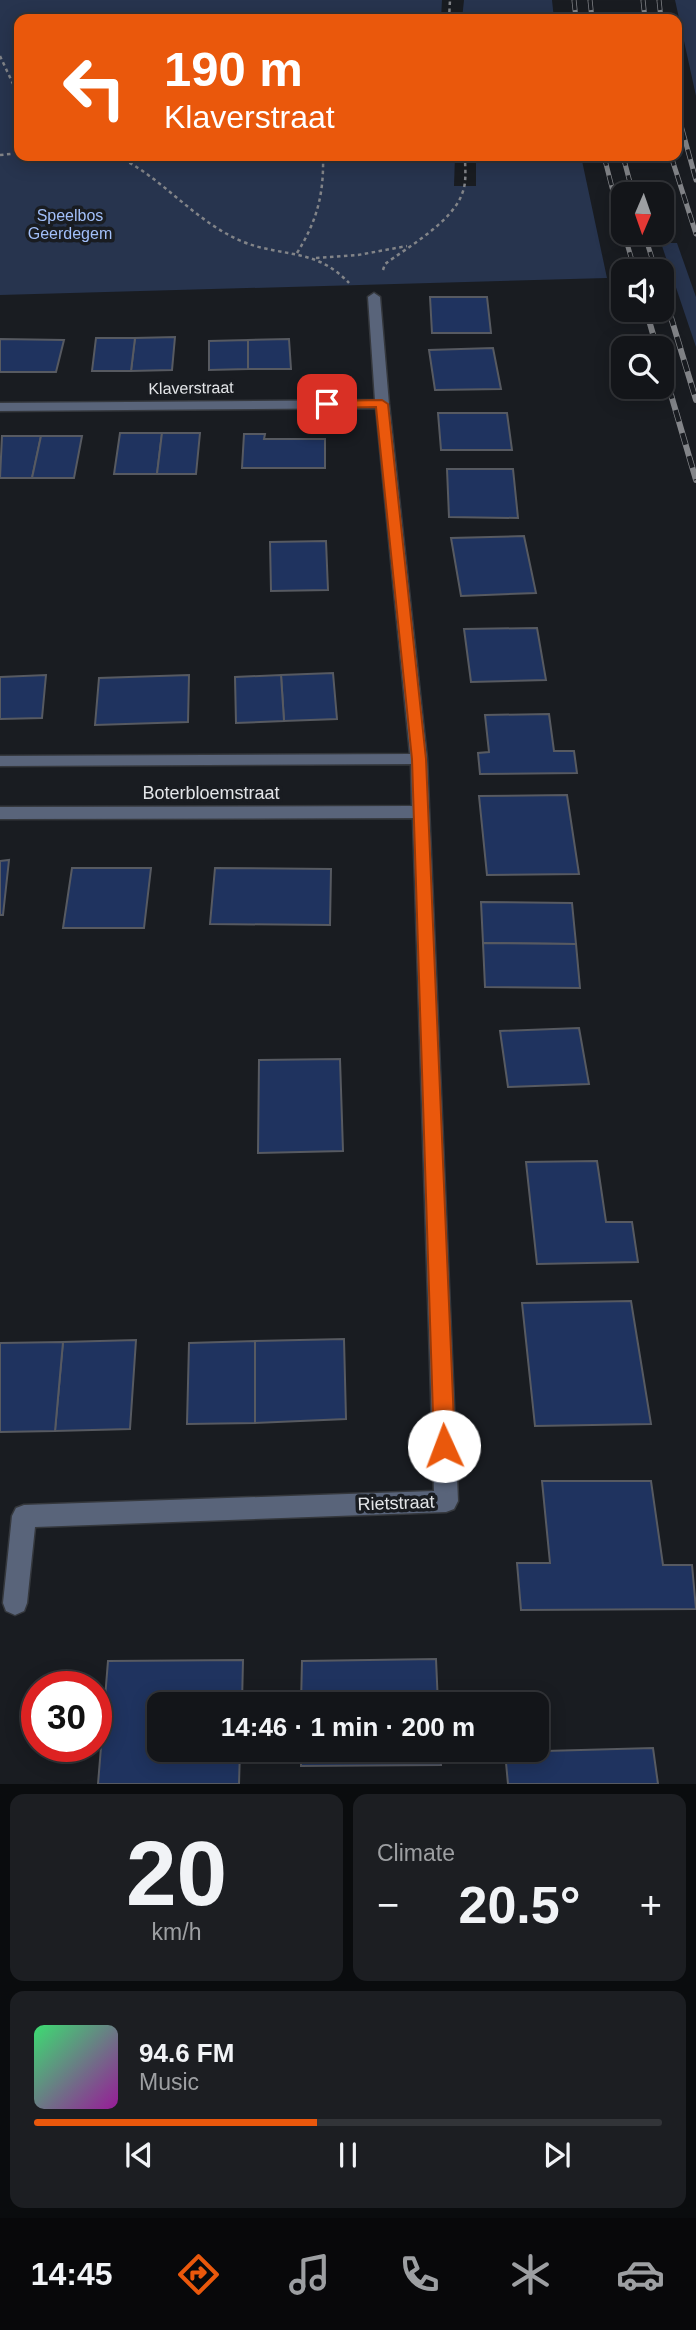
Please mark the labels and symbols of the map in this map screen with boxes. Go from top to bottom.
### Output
north arrow [611,182,674,245]
park label: Speelbos Geerdegem [28,207,112,242]
pin [297,374,357,434]
street label: Klaverstraat [148,379,234,397]
street label: Boterbloemstraat [142,783,280,803]
position arrow [407,1409,481,1483]
street label: Rietstraat [357,1492,435,1514]
speed limit sign: 30 [21,1671,112,1762]

